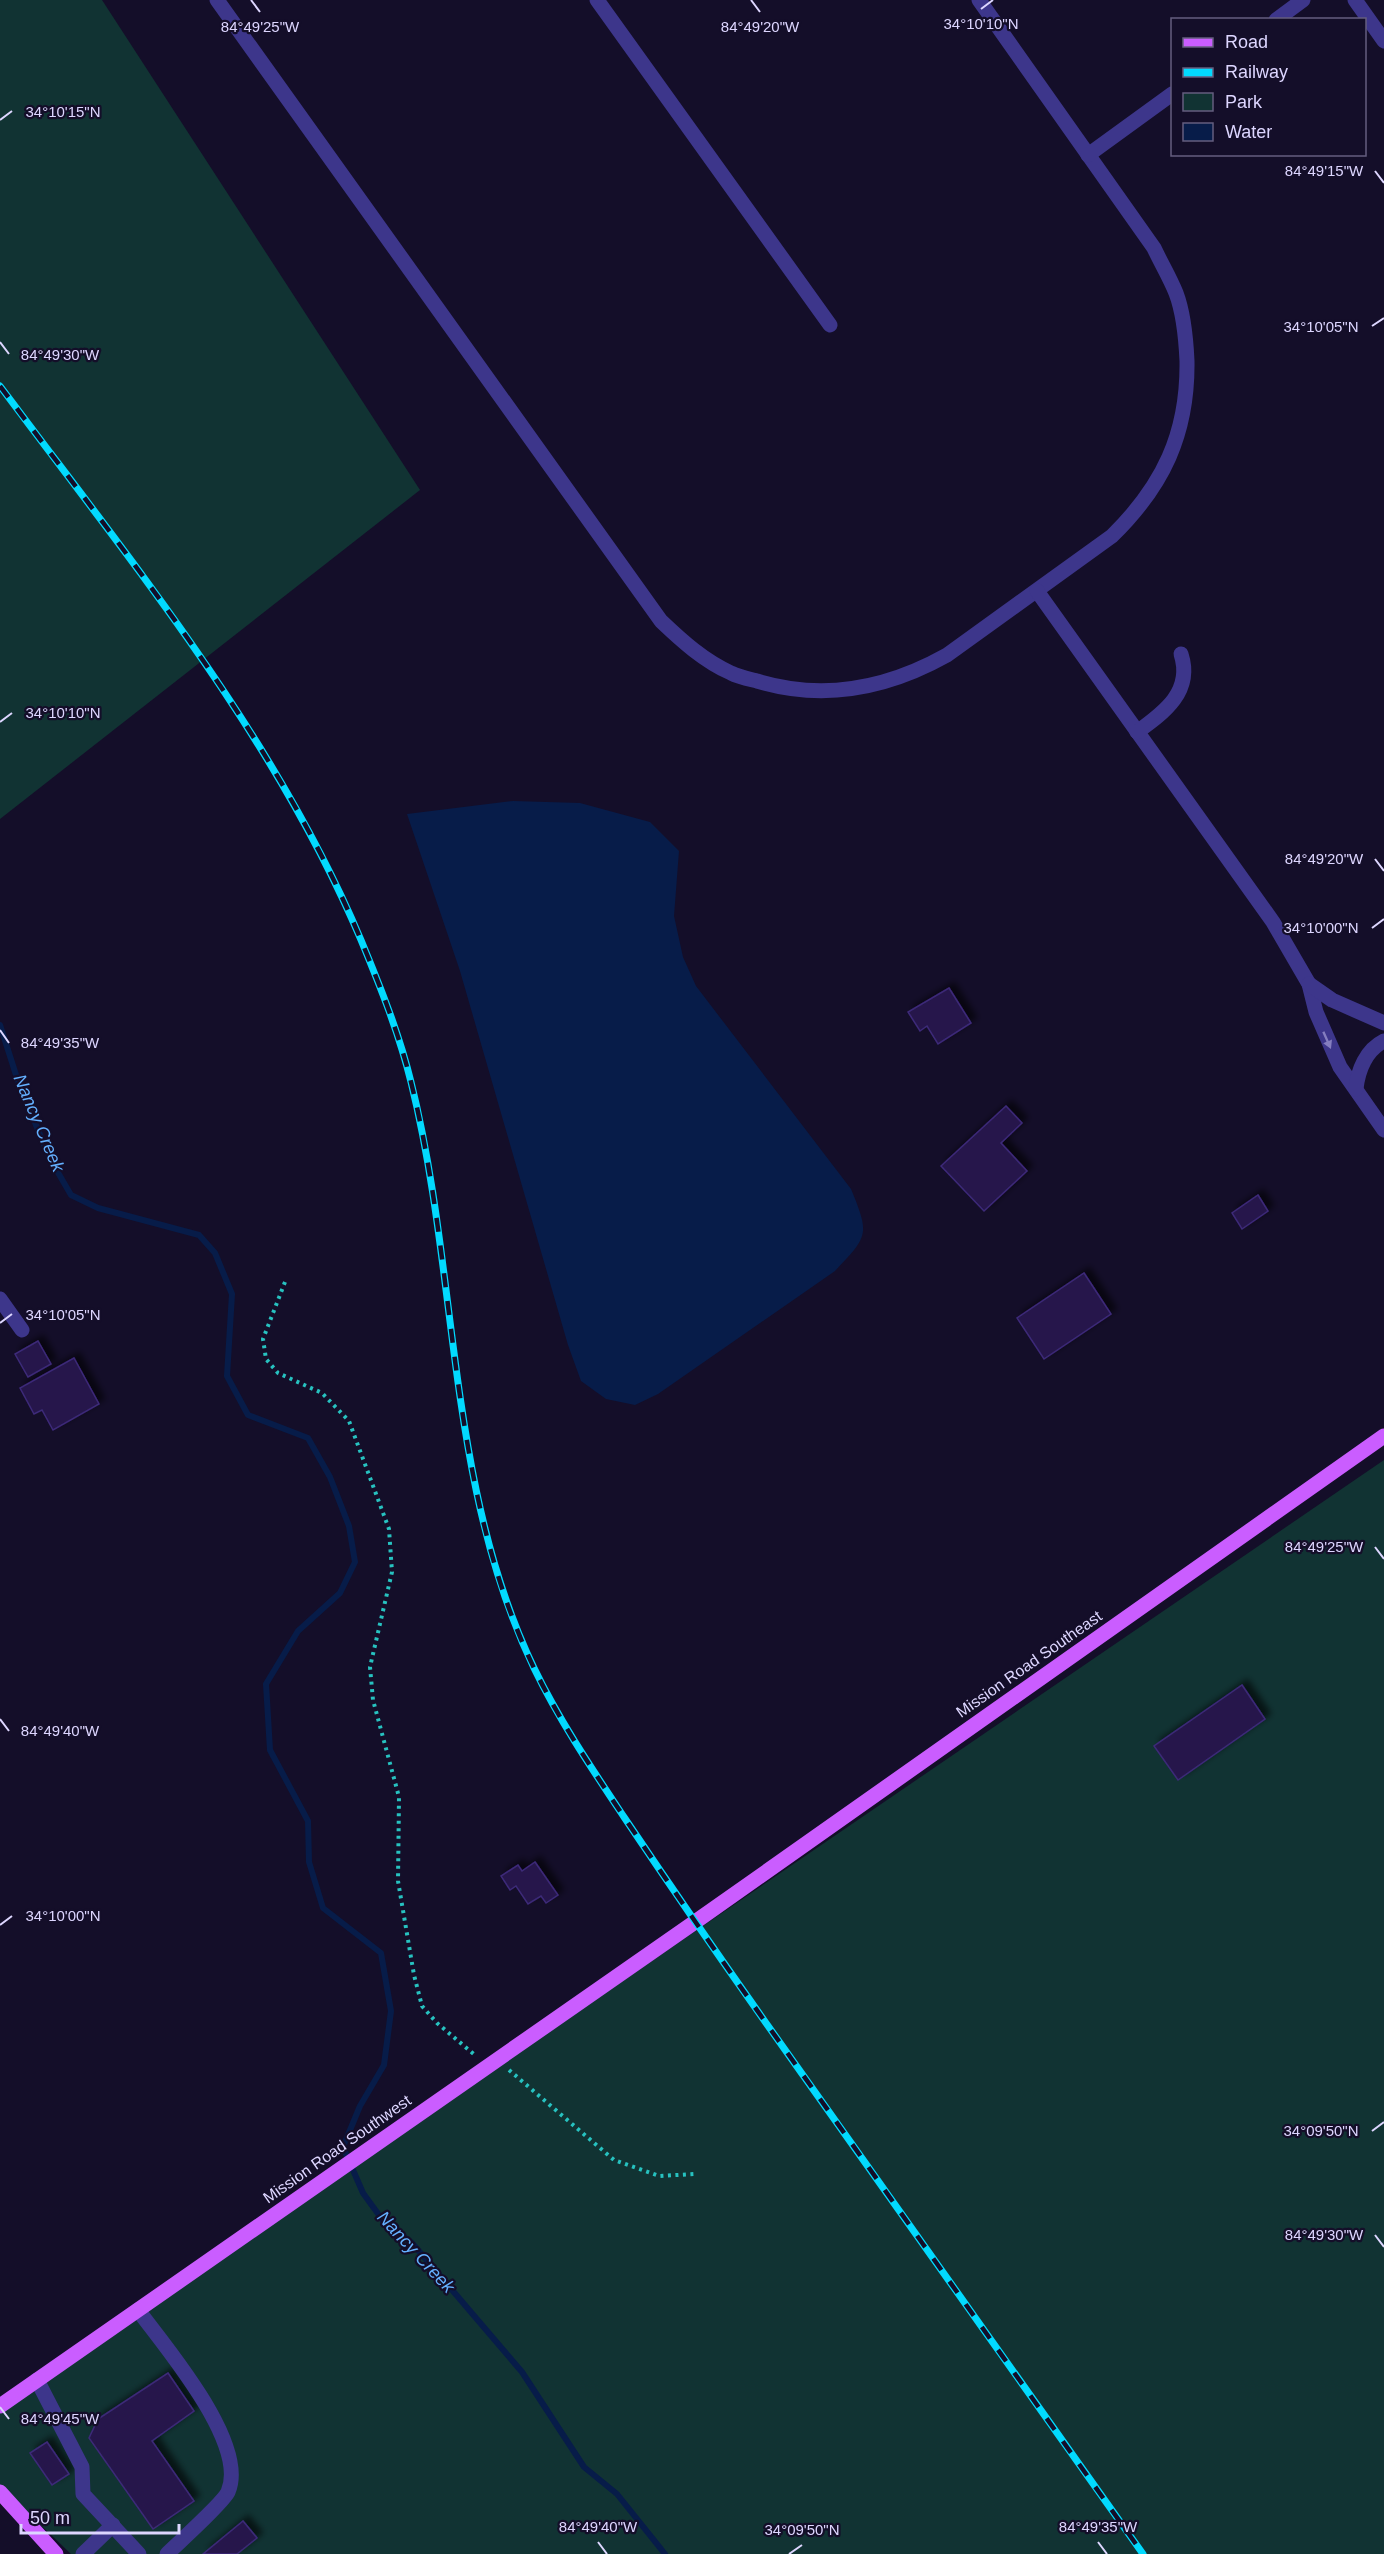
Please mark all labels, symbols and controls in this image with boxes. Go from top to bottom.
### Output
text: 34°10'10"N [943,15,1019,32]
text: 84°49'25"W [221,18,300,35]
text: 84°49'20"W [721,18,800,35]
legend [1171,18,1366,156]
text: Road [1225,32,1268,52]
text: Railway [1225,62,1288,82]
text: Park [1225,92,1263,112]
text: 34°10'15"N [25,103,101,120]
text: Water [1225,122,1272,142]
text: 84°49'15"W [1285,162,1364,179]
text: 34°10'05"N [1283,318,1359,335]
text: 84°49'30"W [21,346,100,363]
text: 34°10'10"N [25,704,101,721]
text: 84°49'20"W [1285,850,1364,867]
text: 34°10'00"N [1283,919,1359,936]
one-way arrow [1322,1031,1332,1049]
text: 84°49'35"W [21,1034,100,1051]
water label: Nancy Creek [9,1071,69,1176]
text: 34°10'05"N [25,1306,101,1323]
text: 84°49'25"W [1285,1538,1364,1555]
street label: Mission Road Southeast [953,1607,1105,1721]
text: 84°49'40"W [21,1722,100,1739]
text: 34°10'00"N [25,1907,101,1924]
street label: Mission Road Southwest [260,2091,414,2206]
text: 34°09'50"N [1283,2122,1359,2139]
water label: Nancy Creek [373,2207,459,2298]
text: 84°49'30"W [1285,2226,1364,2243]
text: 84°49'45"W [21,2410,100,2427]
scale bar [21,2497,178,2535]
text: 50 m [30,2508,70,2528]
text: 84°49'40"W [559,2518,638,2535]
text: 84°49'35"W [1059,2518,1138,2535]
text: 34°09'50"N [764,2521,840,2538]

